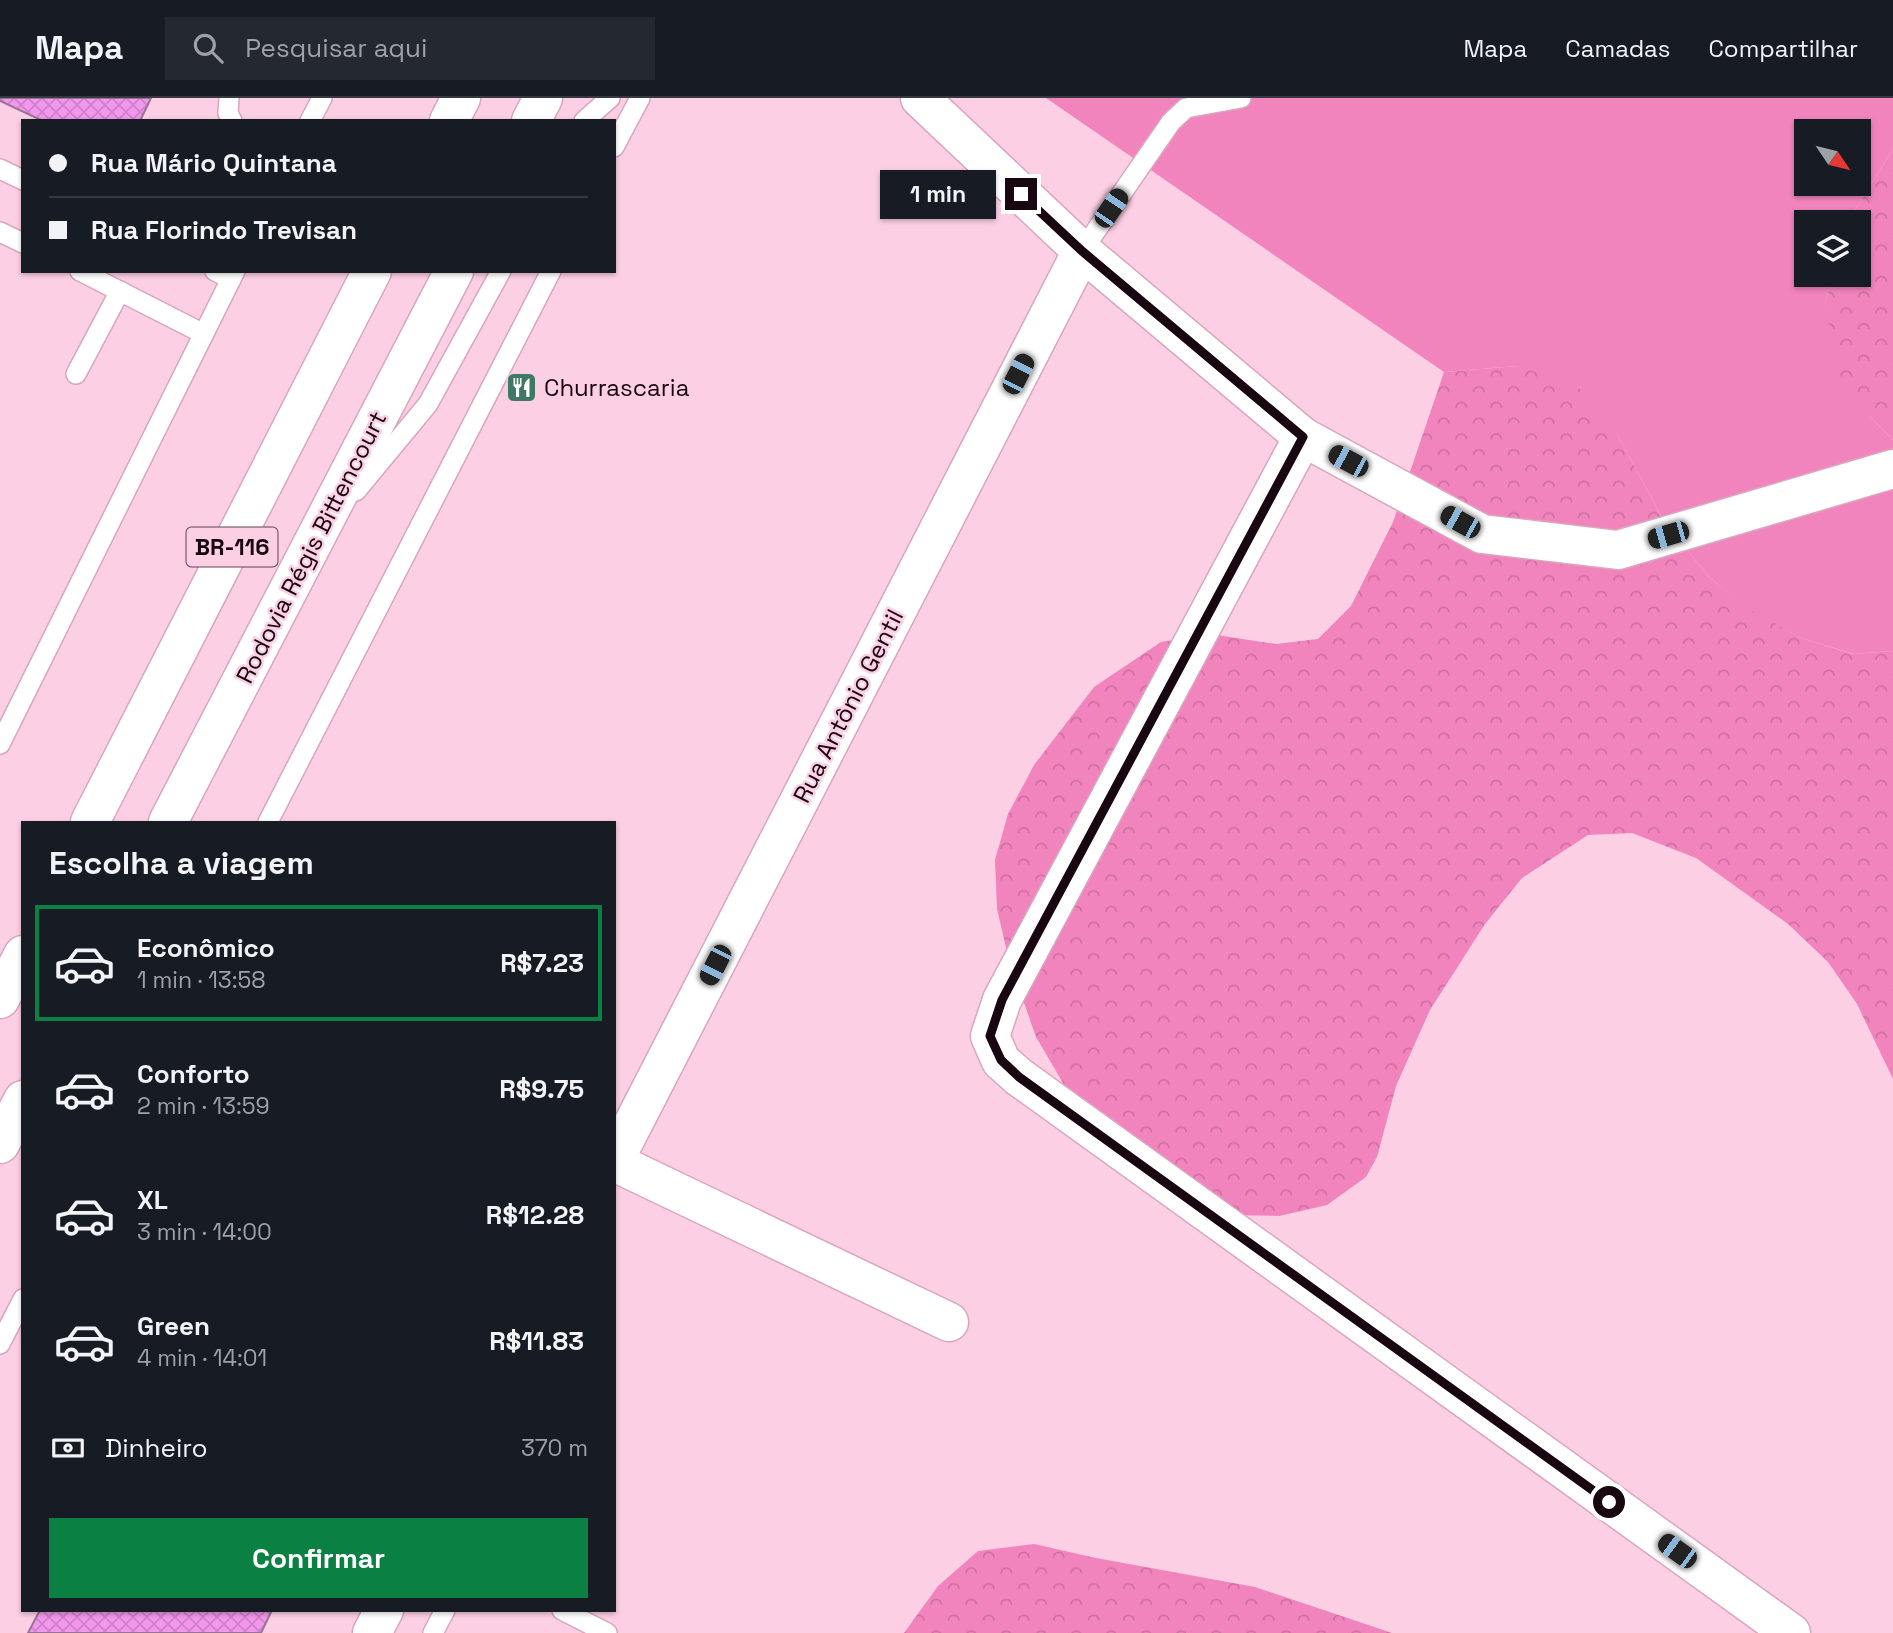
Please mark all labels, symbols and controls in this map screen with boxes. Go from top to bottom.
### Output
search box [165,17,655,80]
text: Mapa [35,27,123,69]
icon: search [189,29,227,67]
text: Pesquisar aqui [245,31,427,65]
text: Mapa [1463,33,1527,64]
text: Camadas [1565,33,1670,64]
text: Compartilhar [1708,33,1858,64]
north arrow [1794,119,1871,196]
map controls [1794,119,1871,287]
text: Rua Mário Quintana [91,146,337,180]
callout: 1 min [881,170,996,218]
route end [1005,178,1037,210]
text: 1 min [910,179,966,209]
car [1091,185,1132,231]
button: layers [1794,210,1871,287]
text: Rua Florindo Trevisan [91,213,357,247]
car [1000,351,1037,397]
restaurant icon: Churrascaria [504,370,538,404]
place label: Churrascaria [544,372,690,403]
street label: Rodovia Régis Bittencourt [229,406,393,688]
car [1325,442,1372,480]
car [1437,503,1484,541]
car [1645,519,1692,551]
road number: BR-116 [187,528,278,566]
street label: Rua Antônio Gentil [786,604,910,808]
text: Escolha a viagem [49,843,314,883]
text: Econômico [137,931,275,965]
icon: car [53,932,116,995]
car [697,942,734,988]
text: R$7.23 [500,946,584,980]
text: 1 min · 13:58 [137,965,266,995]
text: Conforto [137,1057,250,1091]
icon: car [53,1058,116,1121]
text: R$9.75 [499,1072,584,1106]
text: 2 min · 13:59 [137,1091,270,1121]
text: XL [137,1183,168,1217]
icon: car [53,1184,116,1247]
text: R$12.28 [486,1198,584,1232]
text: 3 min · 14:00 [137,1217,272,1247]
text: Green [137,1309,210,1343]
icon: car [53,1310,116,1373]
text: R$11.83 [489,1324,584,1358]
text: 4 min · 14:01 [137,1343,267,1373]
icon: cash [49,1429,87,1467]
text: Dinheiro [105,1431,208,1465]
text: 370 m [521,1433,588,1463]
route start [1593,1486,1625,1518]
button: Confirmar [49,1518,588,1598]
car [1654,1530,1701,1572]

